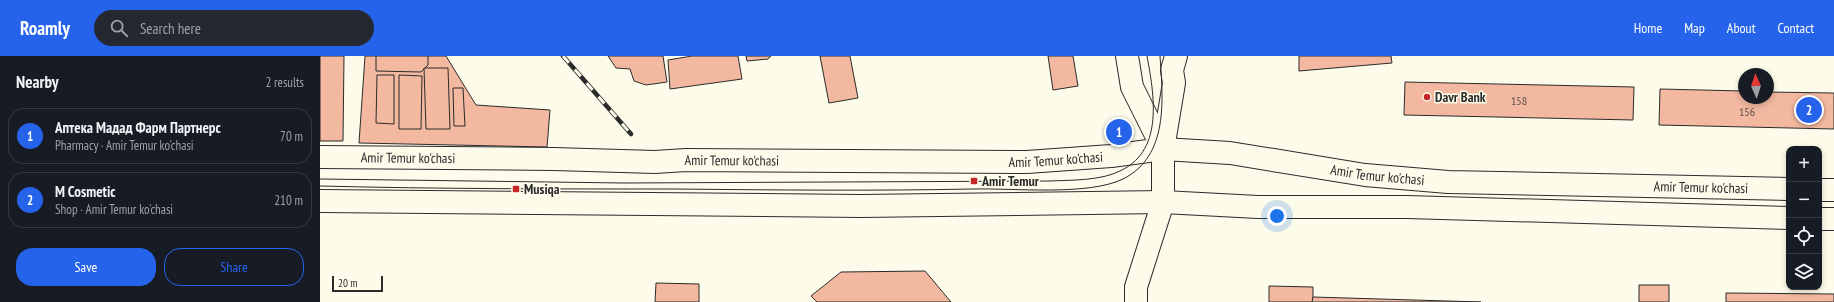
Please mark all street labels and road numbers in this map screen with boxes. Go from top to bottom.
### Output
street label: Amir Temur ko'chasi [361,148,455,167]
street label: Amir Temur ko'chasi [1009,148,1104,171]
street label: Amir Temur ko'chasi [685,151,779,170]
street label: Amir Temur ko'chasi [1329,160,1425,189]
street label: Amir Temur ko'chasi [1654,177,1748,197]

